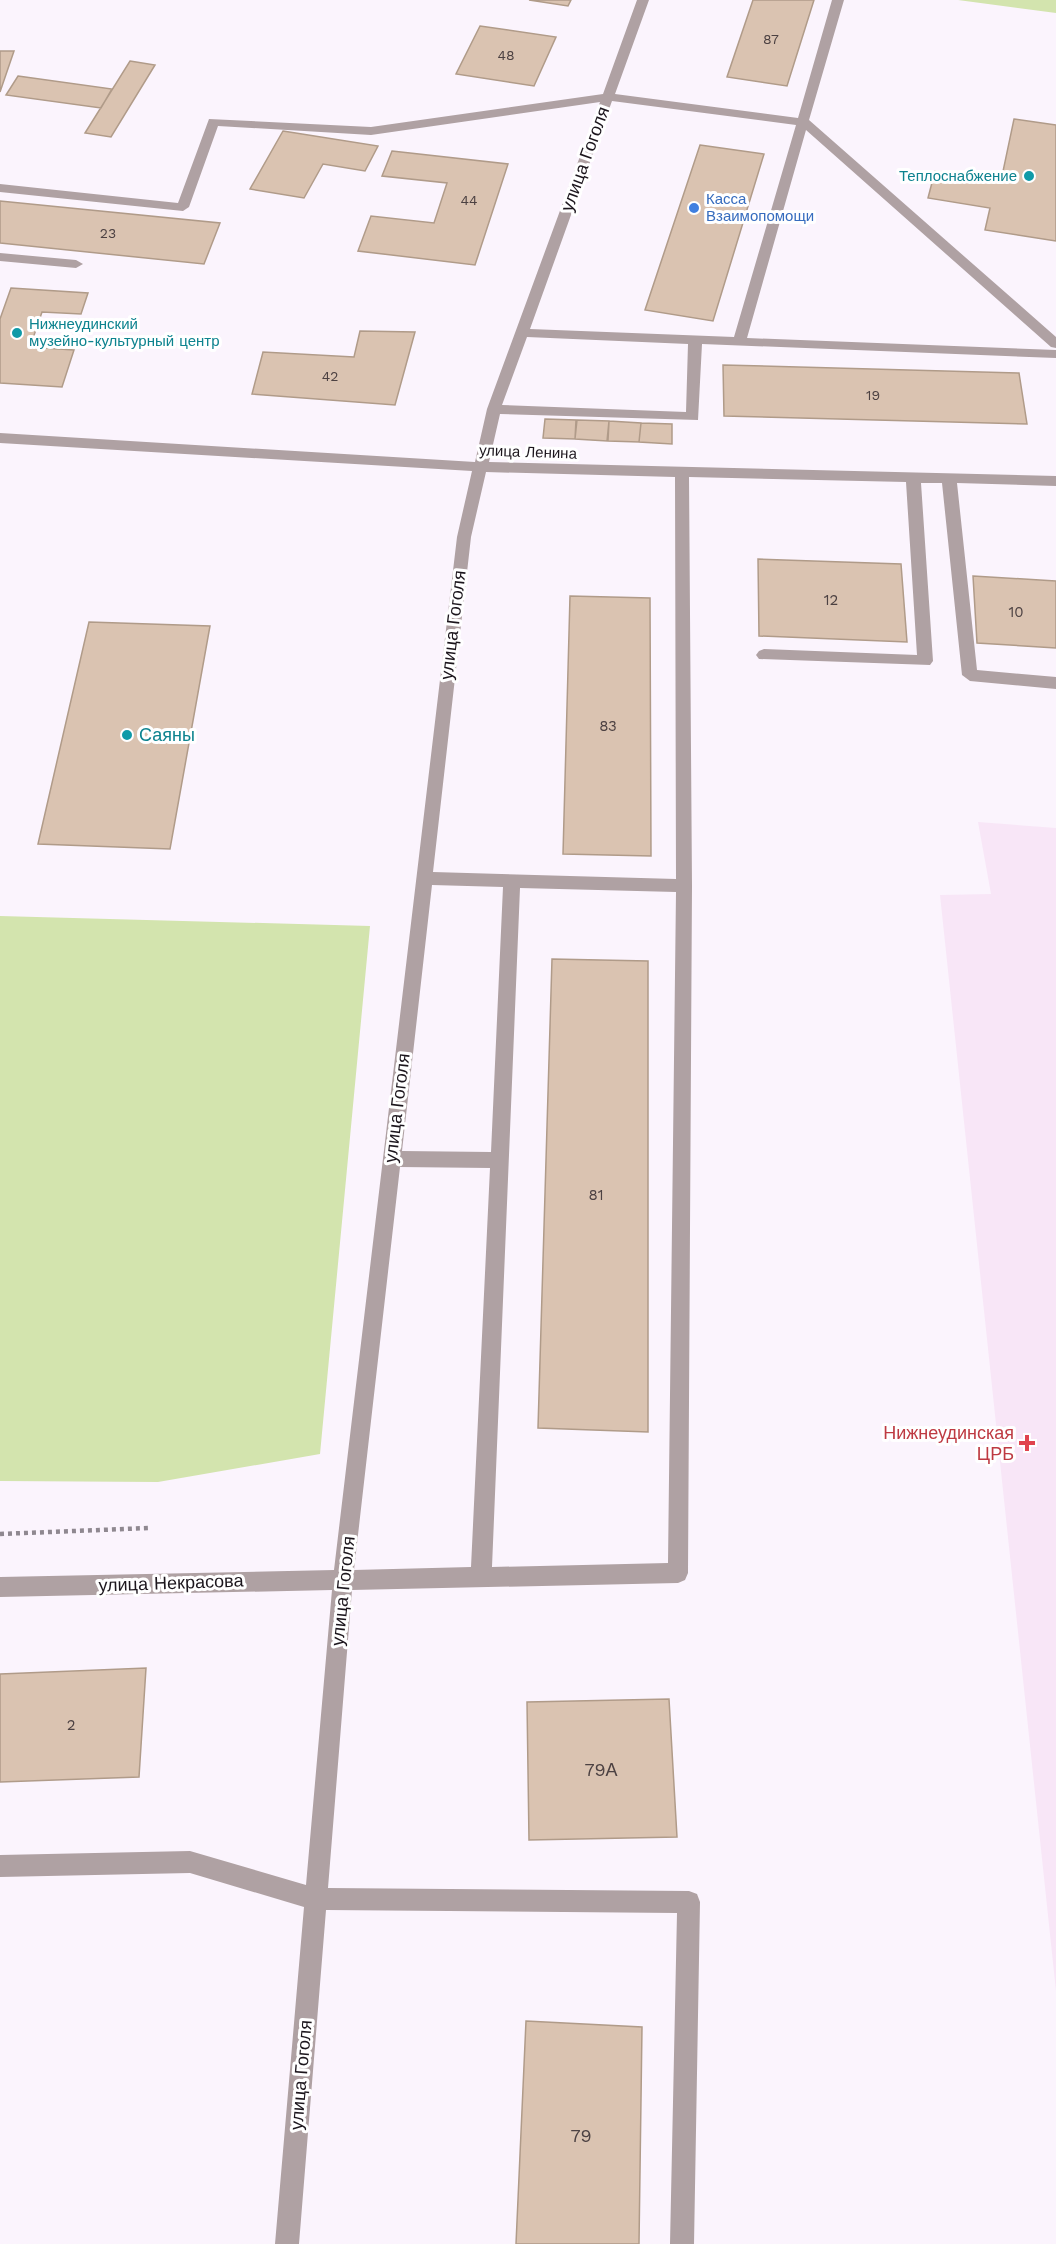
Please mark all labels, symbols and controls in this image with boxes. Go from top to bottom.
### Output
house number: 87 [763,31,779,47]
house number: 48 [497,47,515,63]
street label: улица Гоголя [556,103,613,214]
place label: Теплоснабжение [899,167,1017,185]
marker: Теплоснабжение [1022,169,1036,183]
place label: Касса Взаимопомощи [706,190,814,225]
house number: 44 [460,192,478,208]
marker: Касса Взаимопомощи [687,201,701,215]
house number: 23 [100,225,116,241]
place label: Нижнеудинский музейно-культурный центр [29,315,220,350]
marker: Нижнеудинский музейно-культурный центр [10,326,24,340]
house number: 42 [322,368,338,384]
house number: 19 [866,387,880,403]
street label: улица Ленина [479,441,578,463]
street label: улица Гоголя [435,569,470,681]
house number: 12 [824,591,838,609]
house number: 10 [1008,603,1024,621]
house number: 83 [599,717,617,735]
place label: Саяны [139,724,195,745]
marker: Саяны [120,728,134,742]
street label: улица Гоголя [379,1052,414,1164]
house number: 81 [588,1186,604,1204]
place label: Нижнеудинская ЦРБ [883,1422,1014,1464]
marker: Нижнеудинская ЦРБ [1018,1434,1036,1452]
street label: улица Гоголя [326,1535,359,1647]
street label: улица Некрасова [98,1569,245,1596]
house number: 2 [67,1716,75,1734]
house number: 79А [584,1759,618,1780]
street label: улица Гоголя [285,2019,316,2131]
house number: 79 [570,2125,592,2146]

